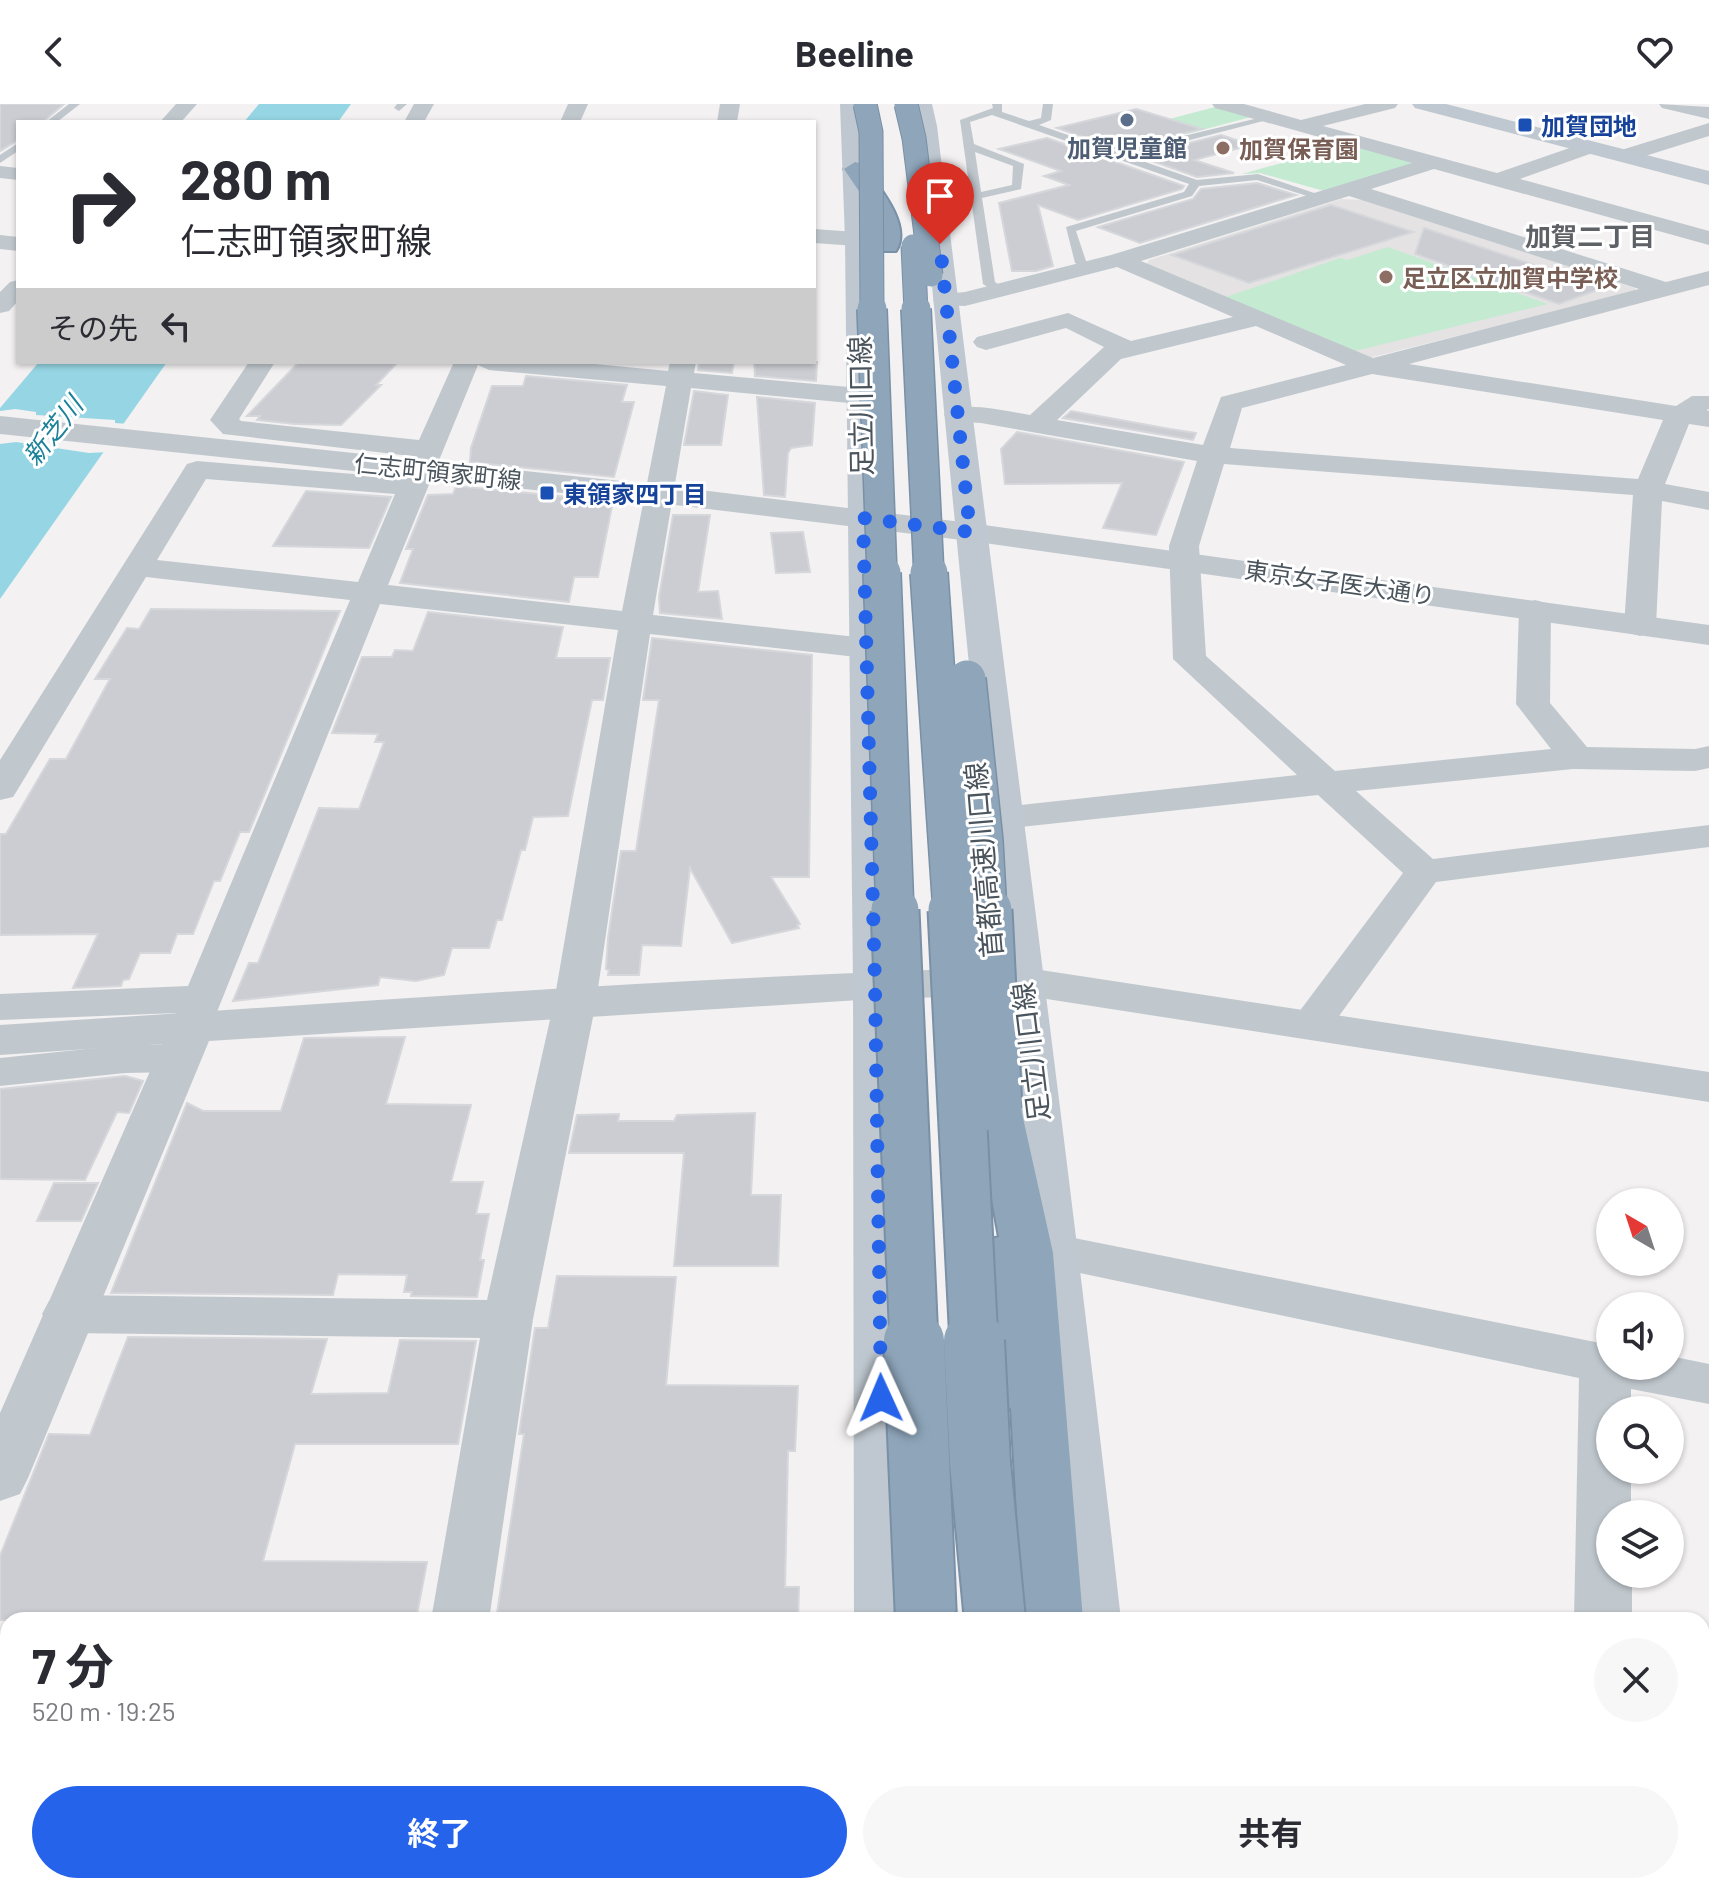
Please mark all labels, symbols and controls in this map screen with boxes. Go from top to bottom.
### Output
icon: back [32,30,76,74]
icon: heart [1633,30,1677,74]
text: Beeline [795,31,914,74]
marker: 加賀児童館 [1118,111,1136,129]
place label: 加賀団地 [1541,111,1637,140]
marker: 加賀団地 [1516,116,1534,134]
place label: 加賀児童館 [1067,133,1187,162]
place label: 加賀保育園 [1239,134,1359,163]
marker: 加賀保育園 [1214,139,1232,157]
text: 280 m [180,144,332,211]
icon: right [48,152,152,256]
pin [906,162,974,244]
icon: arrive [918,174,962,218]
text: 仁志町領家町線 [180,218,432,261]
district label: 加賀二丁目 [1525,220,1655,251]
place label: 足立区立加賀中学校 [1402,263,1618,292]
marker: 足立区立加賀中学校 [1377,268,1395,286]
icon: left [154,304,198,348]
text: その先 [48,309,138,345]
street label: 足立川口線 [842,336,878,476]
water label: 新芝川 [16,387,90,470]
street label: 仁志町領家町線 [353,448,523,494]
place label: 東領家四丁目 [563,479,707,508]
marker: 東領家四丁目 [538,484,556,502]
street label: 東京女子医大通り [1243,554,1437,610]
street label: 首都高速川口線 [958,761,1008,959]
street label: 足立川口線 [1005,980,1055,1124]
north arrow [1596,1188,1684,1276]
map controls [1596,1188,1684,1588]
button: sound [1596,1292,1684,1380]
position arrow [839,1356,923,1440]
button: search [1596,1396,1684,1484]
button: layers [1596,1500,1684,1588]
text: 7 分 [32,1636,113,1694]
button: close [1594,1638,1678,1722]
text: 520 m · 19:25 [32,1695,175,1726]
button: 終了 [32,1786,847,1878]
button: 共有 [863,1786,1678,1878]

